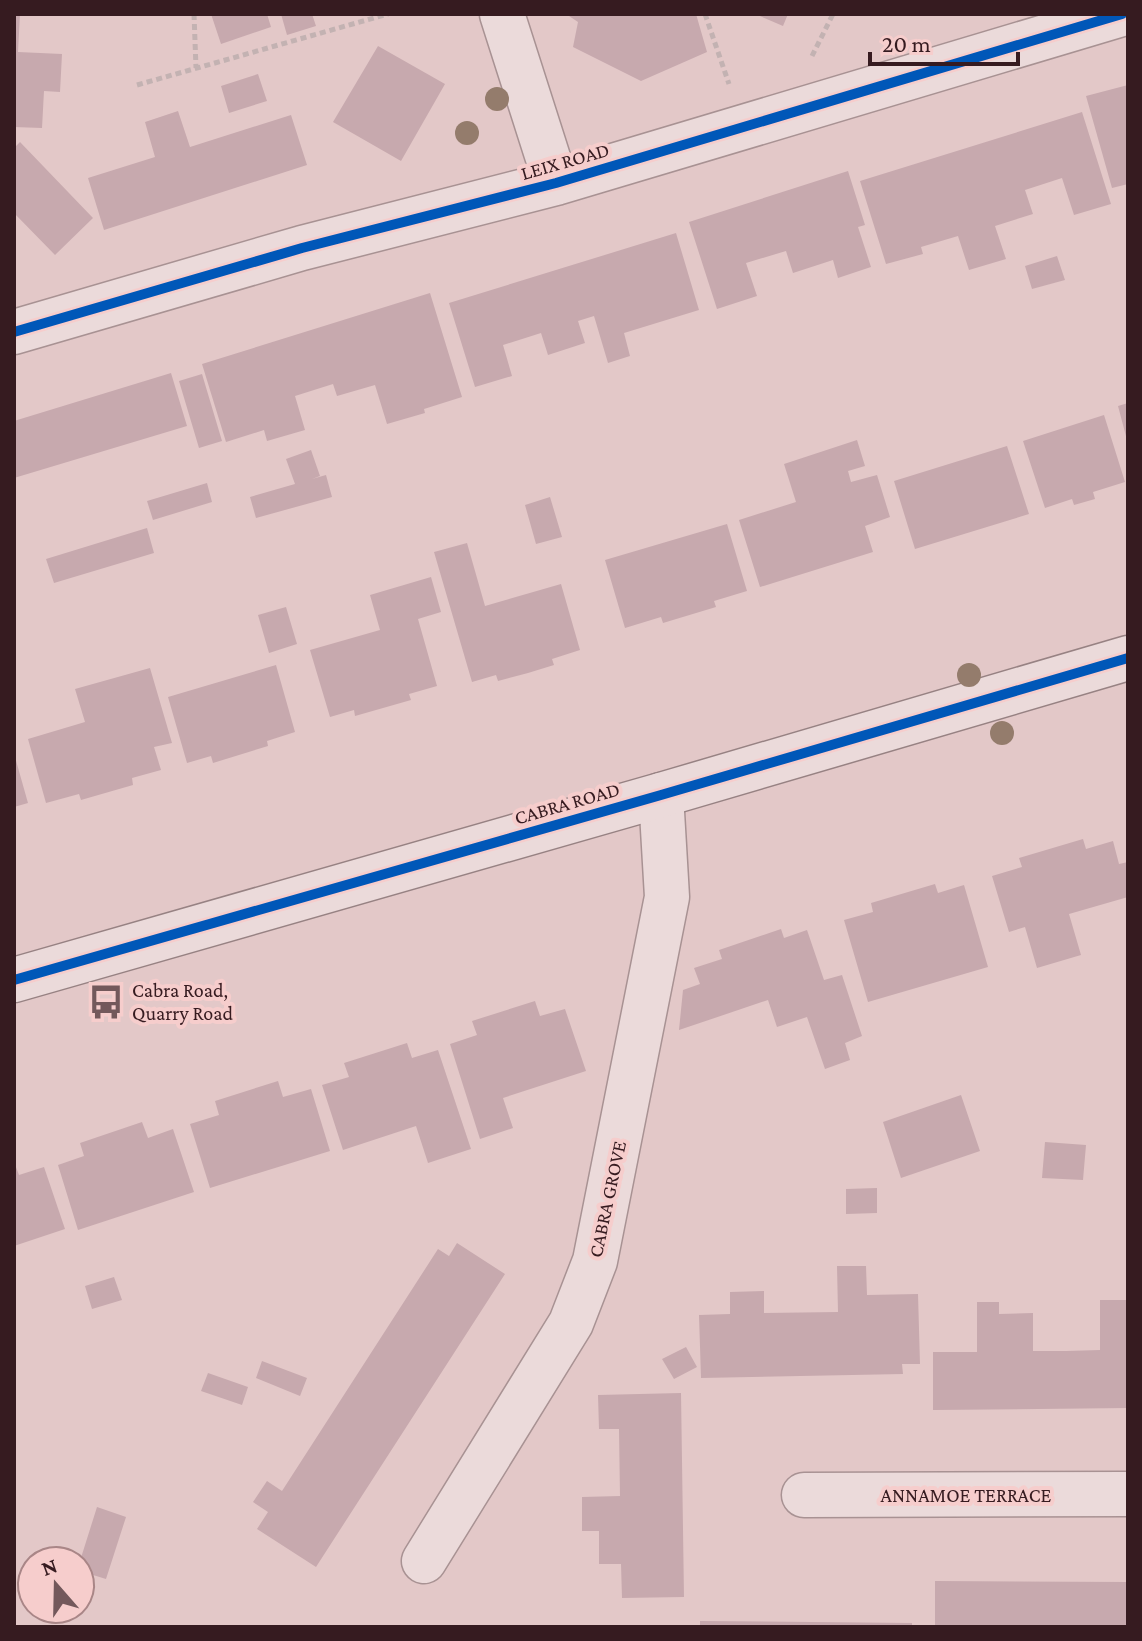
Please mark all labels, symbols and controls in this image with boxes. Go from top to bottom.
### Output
scale bar [870,16,1018,66]
text: 20 m [882,30,931,57]
street label: LEIX ROAD [518,138,612,184]
street label: CABRA ROAD [512,777,622,829]
place label: Cabra Road, Quarry Road [132,979,234,1025]
bus stop icon: Cabra Road, Quarry Road [87,983,125,1021]
street label: CABRA GROVE [584,1139,630,1259]
street label: ANNAMOE TERRACE [881,1484,1052,1506]
north arrow [16,1545,96,1625]
text: N [38,1552,61,1581]

